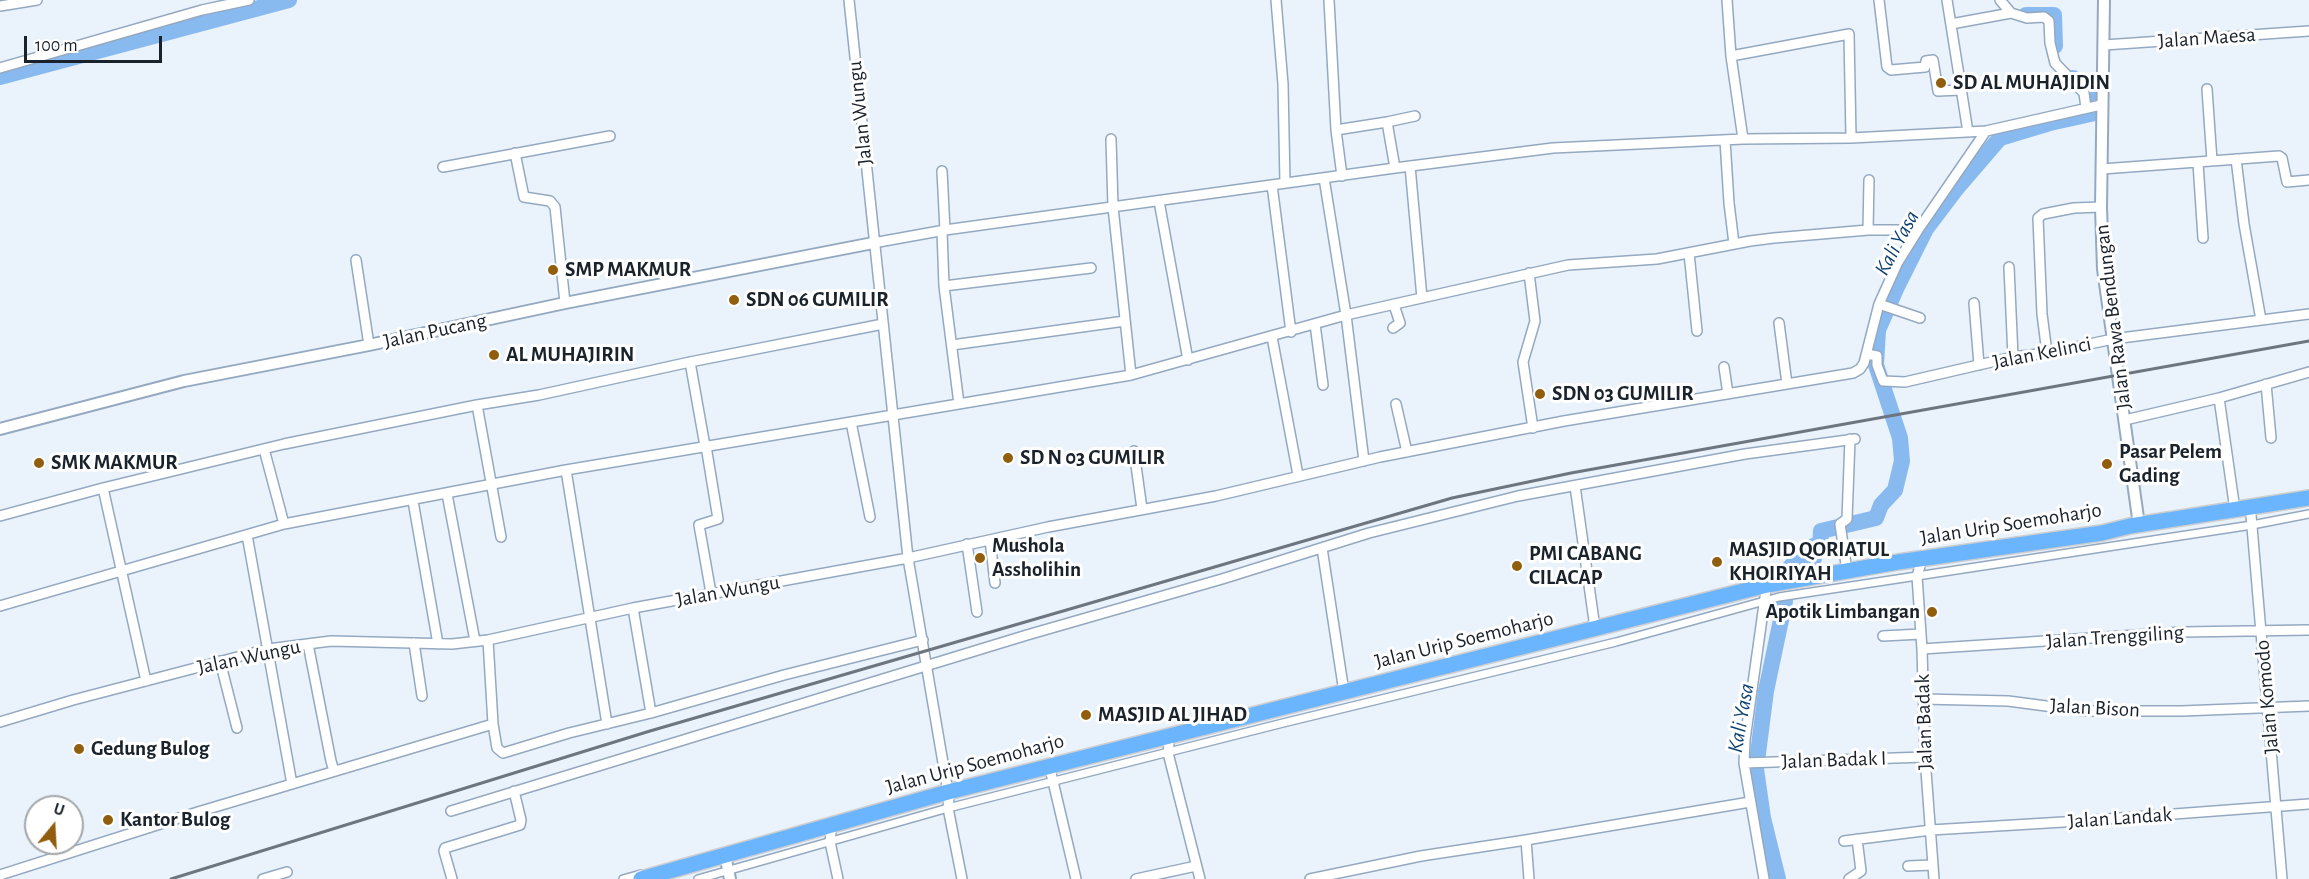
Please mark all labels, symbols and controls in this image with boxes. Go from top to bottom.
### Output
street label: Jalan Maesa [2157,22,2257,54]
scale bar [27,24,165,62]
text: 100 m [35,37,78,55]
street label: Jalan Wungu [842,60,878,166]
place label: SD AL MUHAJIDIN [1953,70,2110,96]
marker: SD AL MUHAJIDIN [1934,76,1948,90]
water label: Kali Yasa [1869,206,1925,280]
street label: Jalan Rawa Bendungan [2089,223,2137,411]
place label: SMP MAKMUR [565,257,691,283]
marker: SMP MAKMUR [546,263,560,277]
place label: SDN 06 GUMILIR [746,287,889,313]
marker: SDN 06 GUMILIR [727,293,741,307]
street label: Jalan Pucang [381,308,489,354]
street label: Jalan Kelinci [1991,331,2093,375]
place label: AL MUHAJIRIN [506,342,634,368]
marker: AL MUHAJIRIN [487,348,501,362]
place label: SDN 03 GUMILIR [1552,381,1694,407]
marker: SDN 03 GUMILIR [1533,387,1547,401]
place label: Pasar Pelem Gading [2119,439,2222,489]
place label: SD N 03 GUMILIR [1020,445,1165,471]
place label: SMK MAKMUR [51,450,178,476]
marker: SD N 03 GUMILIR [1001,451,1015,465]
marker: SMK MAKMUR [32,456,46,470]
marker: Pasar Pelem Gading [2100,457,2114,471]
street label: Jalan Urip Soemoharjo [1919,497,2103,551]
place label: Mushola Assholihin [992,533,1081,583]
place label: MASJID QORIATUL KHOIRIYAH [1729,537,1889,587]
place label: PMI CABANG CILACAP [1529,541,1642,591]
marker: Mushola Assholihin [973,551,987,565]
marker: MASJID QORIATUL KHOIRIYAH [1710,555,1724,569]
marker: PMI CABANG CILACAP [1510,559,1524,573]
street label: Jalan Wungu [674,569,782,613]
place label: Apotik Limbangan [1766,599,1920,625]
marker: Apotik Limbangan [1925,605,1939,619]
street label: Jalan Urip Soemoharjo [1372,606,1556,674]
street label: Jalan Trenggiling [2045,620,2185,654]
street label: Jalan Wungu [195,634,303,680]
street label: Jalan Komodo [2249,639,2285,755]
street label: Jalan Badak [1910,674,1938,770]
water label: Kali Yasa [1722,681,1760,755]
street label: Jalan Bison [2049,693,2141,723]
place label: MASJID AL JIHAD [1098,702,1247,728]
marker: MASJID AL JIHAD [1079,708,1093,722]
street label: Jalan Urip Soemoharjo [883,728,1067,800]
place label: Gedung Bulog [91,736,209,762]
marker: Gedung Bulog [72,742,86,756]
street label: Jalan Badak I [1781,746,1887,774]
north arrow [24,795,84,855]
text: U [52,801,66,819]
street label: Jalan Landak [2067,802,2173,834]
place label: Kantor Bulog [120,807,230,833]
marker: Kantor Bulog [101,813,115,827]

